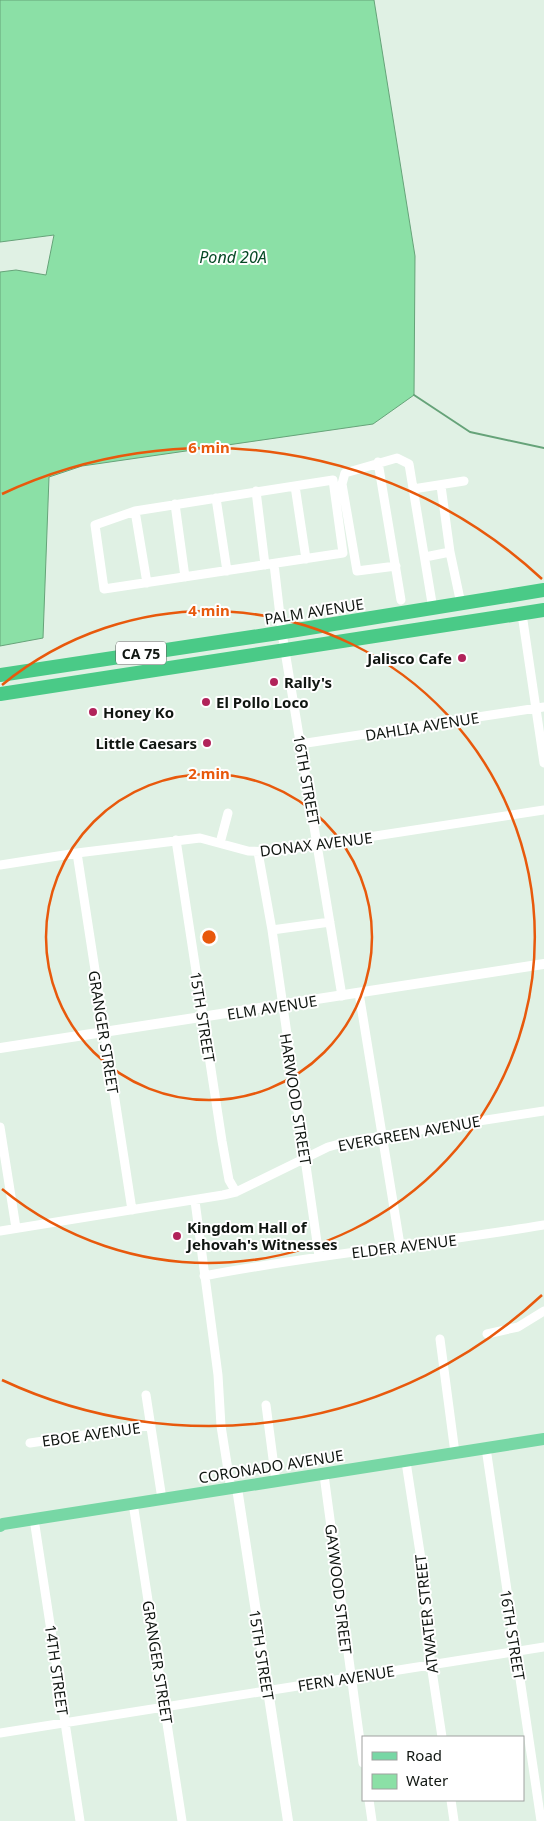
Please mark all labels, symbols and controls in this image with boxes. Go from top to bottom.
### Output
water label: Pond 20A [199,246,267,268]
text: 6 min [188,437,230,457]
street label: PALM AVENUE [263,593,365,629]
text: 4 min [188,600,230,620]
road number: CA 75 [116,641,166,664]
place label: Jalisco Cafe [365,648,452,668]
marker: Jalisco Cafe [456,652,468,664]
place label: Rally's [284,672,332,692]
marker: Rally's [268,676,280,688]
place label: El Pollo Loco [216,692,309,712]
marker: El Pollo Loco [200,696,212,708]
place label: Honey Ko [103,702,174,722]
marker: Honey Ko [87,706,99,718]
street label: DAHLIA AVENUE [364,707,480,745]
place label: Little Caesars [95,733,197,753]
street label: 16TH STREET [289,733,325,827]
marker: Little Caesars [201,737,213,749]
text: 2 min [188,763,230,783]
street label: DONAX AVENUE [259,827,373,861]
centre of rings [200,928,218,946]
street label: GRANGER STREET [84,969,124,1096]
street label: 15TH STREET [186,970,220,1064]
street label: ELM AVENUE [226,990,318,1024]
street label: HARWOOD STREET [276,1032,316,1167]
street label: EVERGREEN AVENUE [336,1111,482,1155]
place label: Kingdom Hall of Jehovah's Witnesses [185,1217,338,1254]
marker: Kingdom Hall of Jehovah's Witnesses [171,1230,183,1242]
street label: ELDER AVENUE [350,1230,458,1262]
street label: EBOE AVENUE [41,1417,141,1451]
street label: CORONADO AVENUE [197,1445,345,1487]
street label: GAYWOOD STREET [321,1523,357,1656]
street label: ATWATER STREET [410,1553,442,1675]
street label: 16TH STREET [496,1588,530,1682]
street label: GRANGER STREET [138,1599,178,1726]
street label: 15TH STREET [245,1608,279,1702]
street label: 14TH STREET [41,1623,73,1717]
street label: FERN AVENUE [296,1660,396,1696]
legend [362,1736,524,1801]
text: Road [406,1745,442,1765]
text: Water [406,1770,448,1790]

